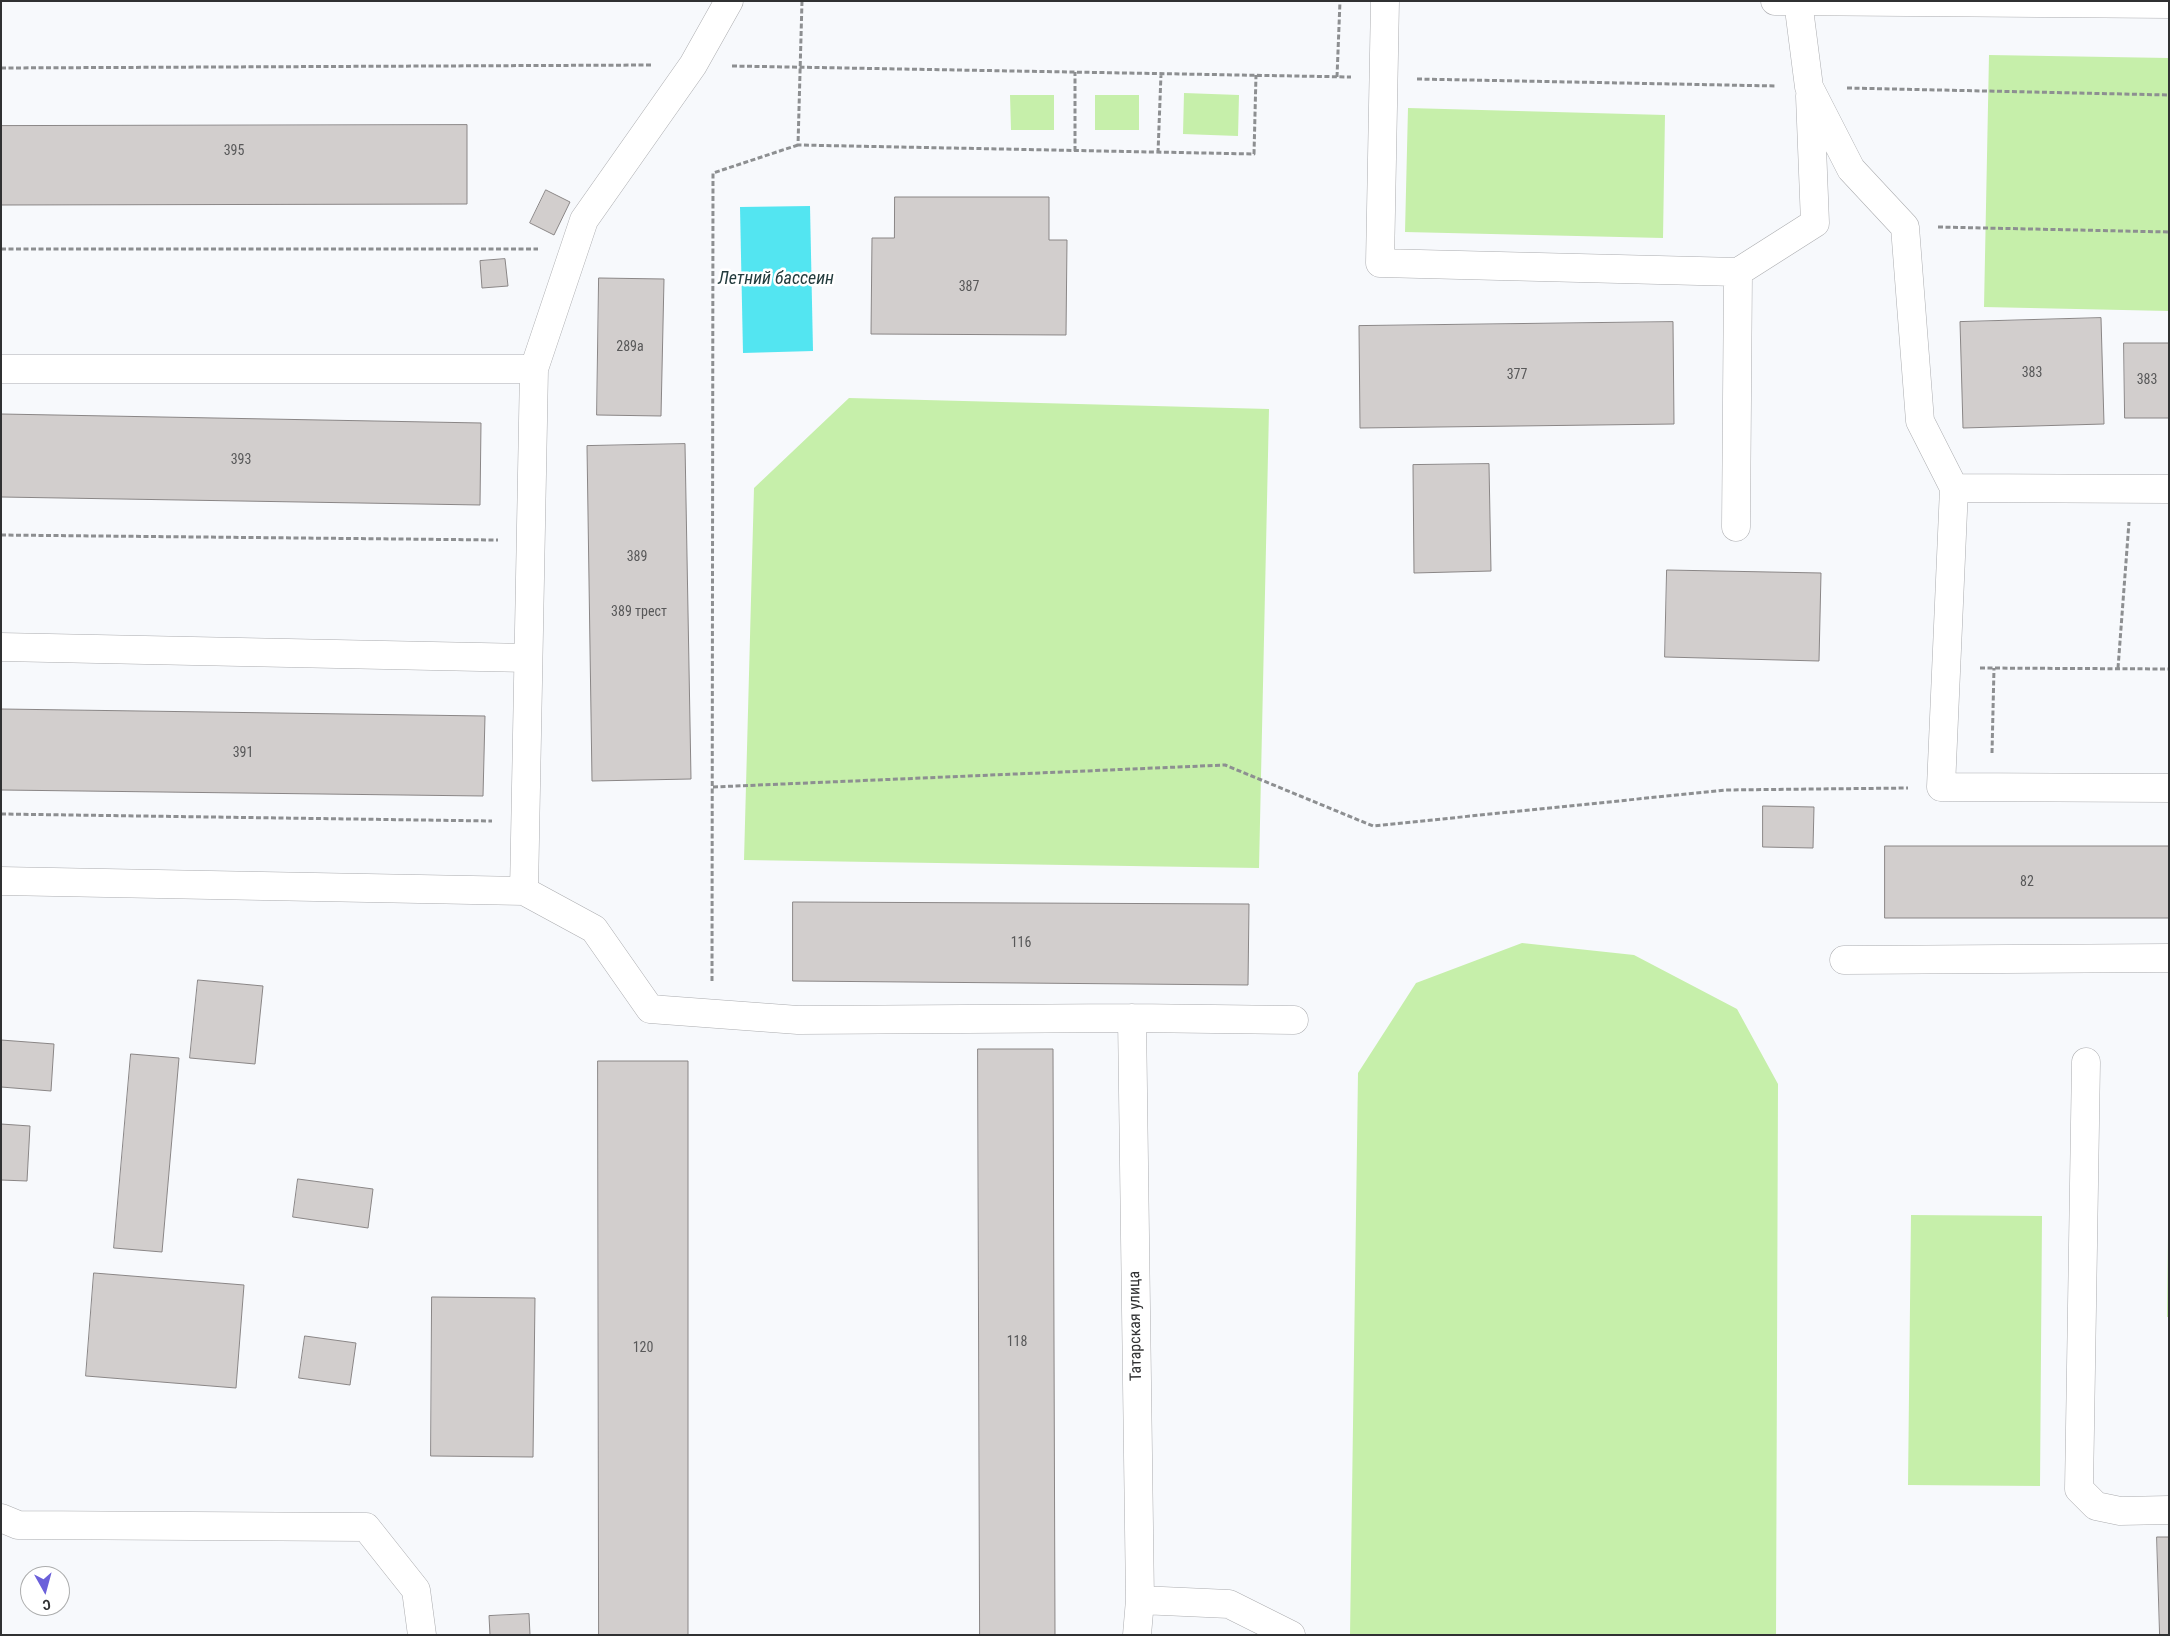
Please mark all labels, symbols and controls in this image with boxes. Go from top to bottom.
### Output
house number: 395 [224,143,244,159]
water label: Летний бассеин [718,268,834,290]
house number: 387 [959,279,979,295]
house number: 289а [616,339,644,355]
house number: 383 [2022,365,2042,381]
house number: 377 [1507,367,1527,383]
house number: 383 [2137,372,2157,388]
house number: 393 [231,452,251,468]
house number: 389 [627,549,647,565]
house number: 389 трест [611,604,667,620]
house number: 391 [233,745,253,761]
house number: 82 [2020,874,2034,890]
house number: 116 [1011,935,1031,951]
street label: Татарская улица [1125,1271,1147,1381]
house number: 118 [1007,1334,1027,1350]
house number: 120 [633,1340,653,1356]
north arrow [20,1566,70,1616]
text: С [42,1596,52,1613]

